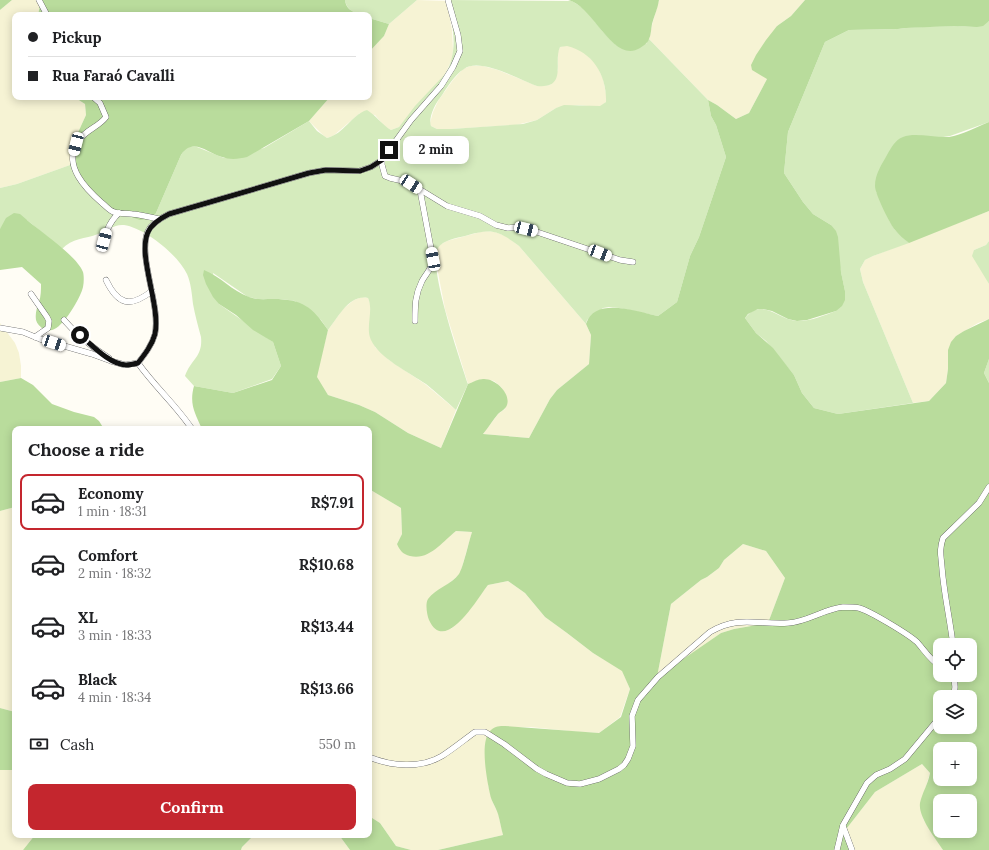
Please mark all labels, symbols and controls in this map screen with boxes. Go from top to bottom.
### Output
text: Pickup [52,28,101,47]
text: Rua Faraó Cavalli [52,66,175,85]
car [67,131,85,157]
callout: 2 min [403,136,469,164]
route end [380,141,398,159]
text: 2 min [419,141,453,158]
car [398,172,424,196]
car [513,220,539,238]
car [95,227,113,253]
car [587,243,613,263]
car [425,246,441,272]
route start [71,326,89,344]
car [41,334,67,352]
text: Choose a ride [28,438,144,461]
icon: car [30,484,66,520]
text: Economy [78,484,143,503]
text: R$7.91 [311,493,354,512]
text: 1 min · 18:31 [78,503,147,520]
icon: car [30,546,66,582]
text: Comfort [78,546,138,565]
text: R$10.68 [299,555,354,574]
text: 2 min · 18:32 [78,565,151,582]
icon: car [30,608,66,644]
text: XL [78,608,98,627]
text: R$13.44 [300,617,354,636]
text: 3 min · 18:33 [78,627,152,644]
map controls [933,638,977,838]
button: locate [933,638,977,682]
icon: car [30,670,66,706]
text: Black [78,670,117,689]
text: R$13.66 [300,679,354,698]
text: 4 min · 18:34 [78,689,151,706]
button: layers [933,690,977,734]
icon: cash [28,733,50,755]
text: Cash [60,735,94,754]
text: 550 m [319,736,356,753]
button: + [933,742,977,786]
button: Confirm [28,784,356,830]
button: − [933,794,977,838]

